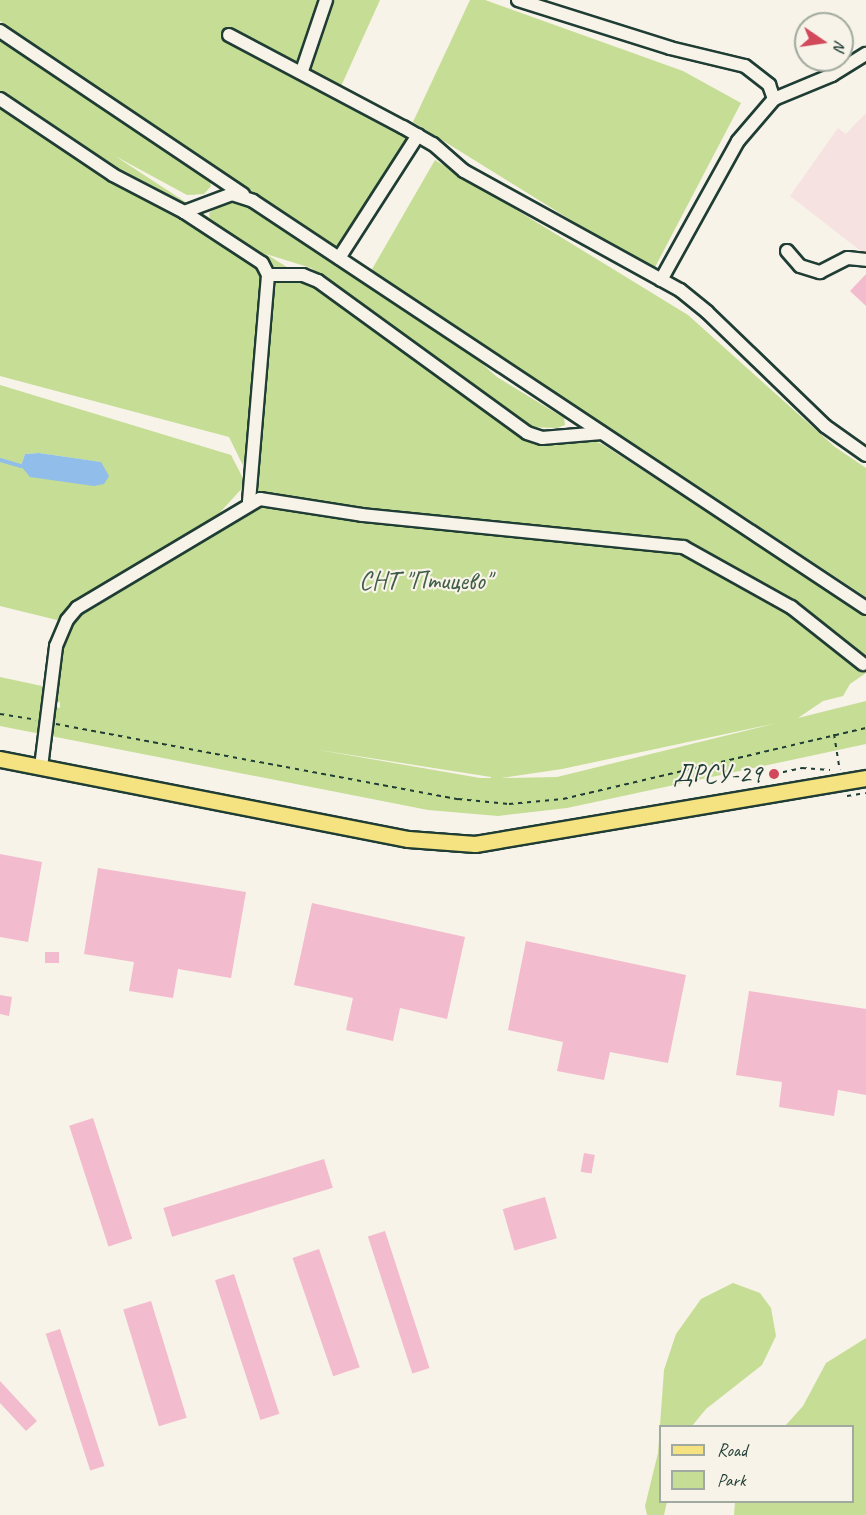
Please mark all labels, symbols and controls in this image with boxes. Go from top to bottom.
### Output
north arrow [794,12,854,72]
text: N [829,39,850,53]
park label: СНТ "Птицево" [359,565,491,597]
place label: ДРСУ-29 [673,758,762,790]
marker: ДРСУ-29 [767,767,781,781]
legend [659,1425,854,1503]
text: Road [717,1439,747,1461]
text: Park [717,1469,746,1491]

